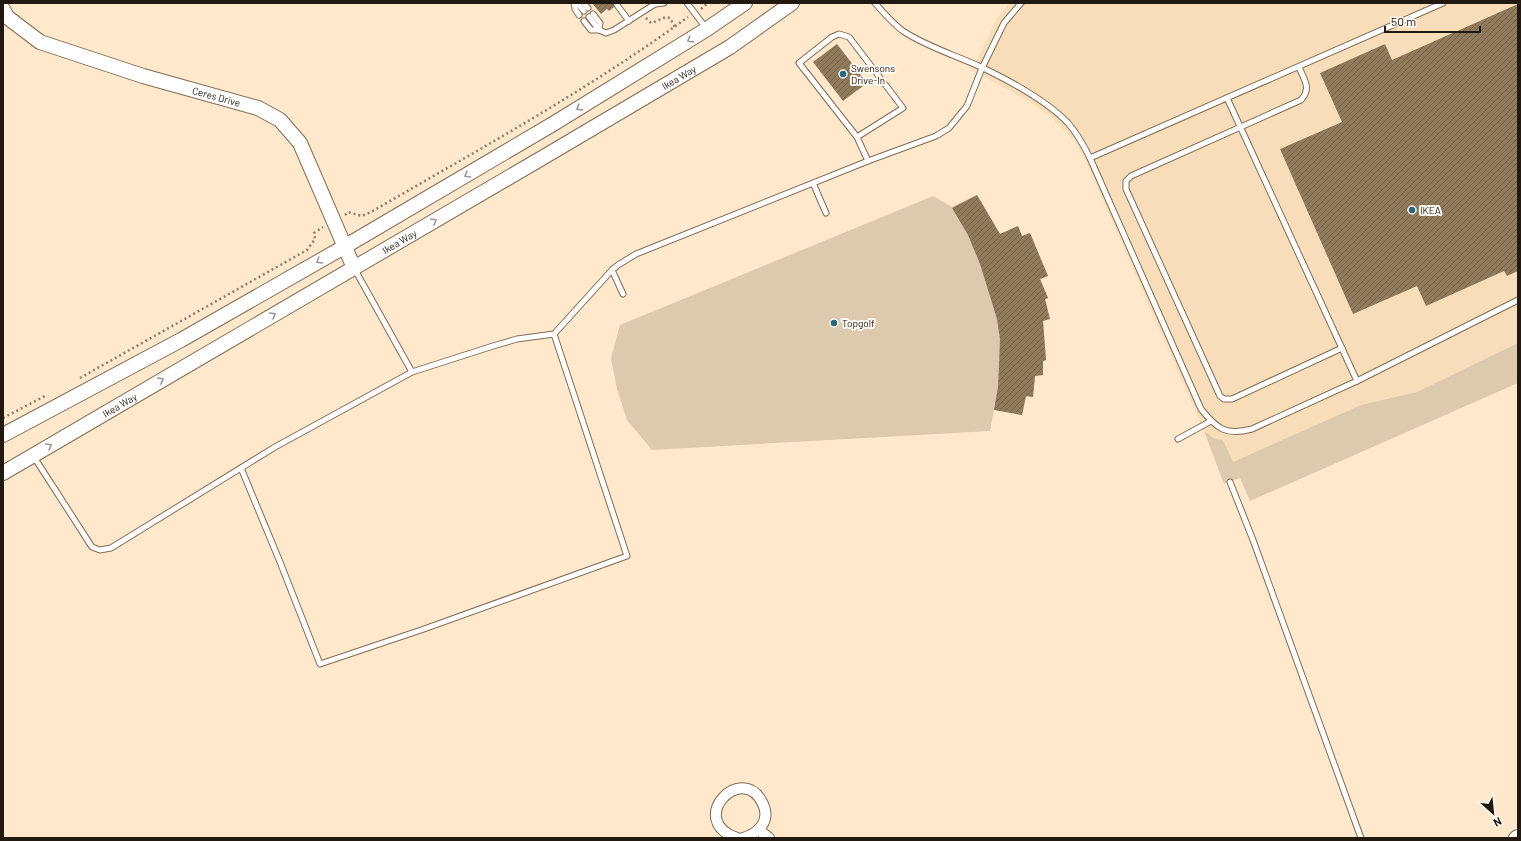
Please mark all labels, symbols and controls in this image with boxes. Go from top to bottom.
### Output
scale bar [1385,8,1480,34]
text: 50 m [1391,14,1416,28]
one-way arrow [687,35,694,43]
street label: Ikea Way [659,62,698,92]
place label: Swensons Drive-In [851,62,895,86]
marker: Swensons Drive-In [838,69,848,79]
street label: Ceres Drive [191,84,242,109]
one-way arrow [576,104,583,111]
one-way arrow [464,170,471,177]
place label: IKEA [1420,204,1441,216]
marker: IKEA [1407,205,1417,215]
one-way arrow [430,219,437,226]
street label: Ikea Way [380,226,419,256]
one-way arrow [316,257,323,264]
one-way arrow [269,312,276,319]
place label: Topgolf [842,317,875,329]
marker: Topgolf [829,318,839,328]
one-way arrow [157,378,164,385]
street label: Ikea Way [100,390,139,420]
one-way arrow [45,444,52,451]
north arrow [1473,793,1513,833]
text: N [1492,815,1504,830]

